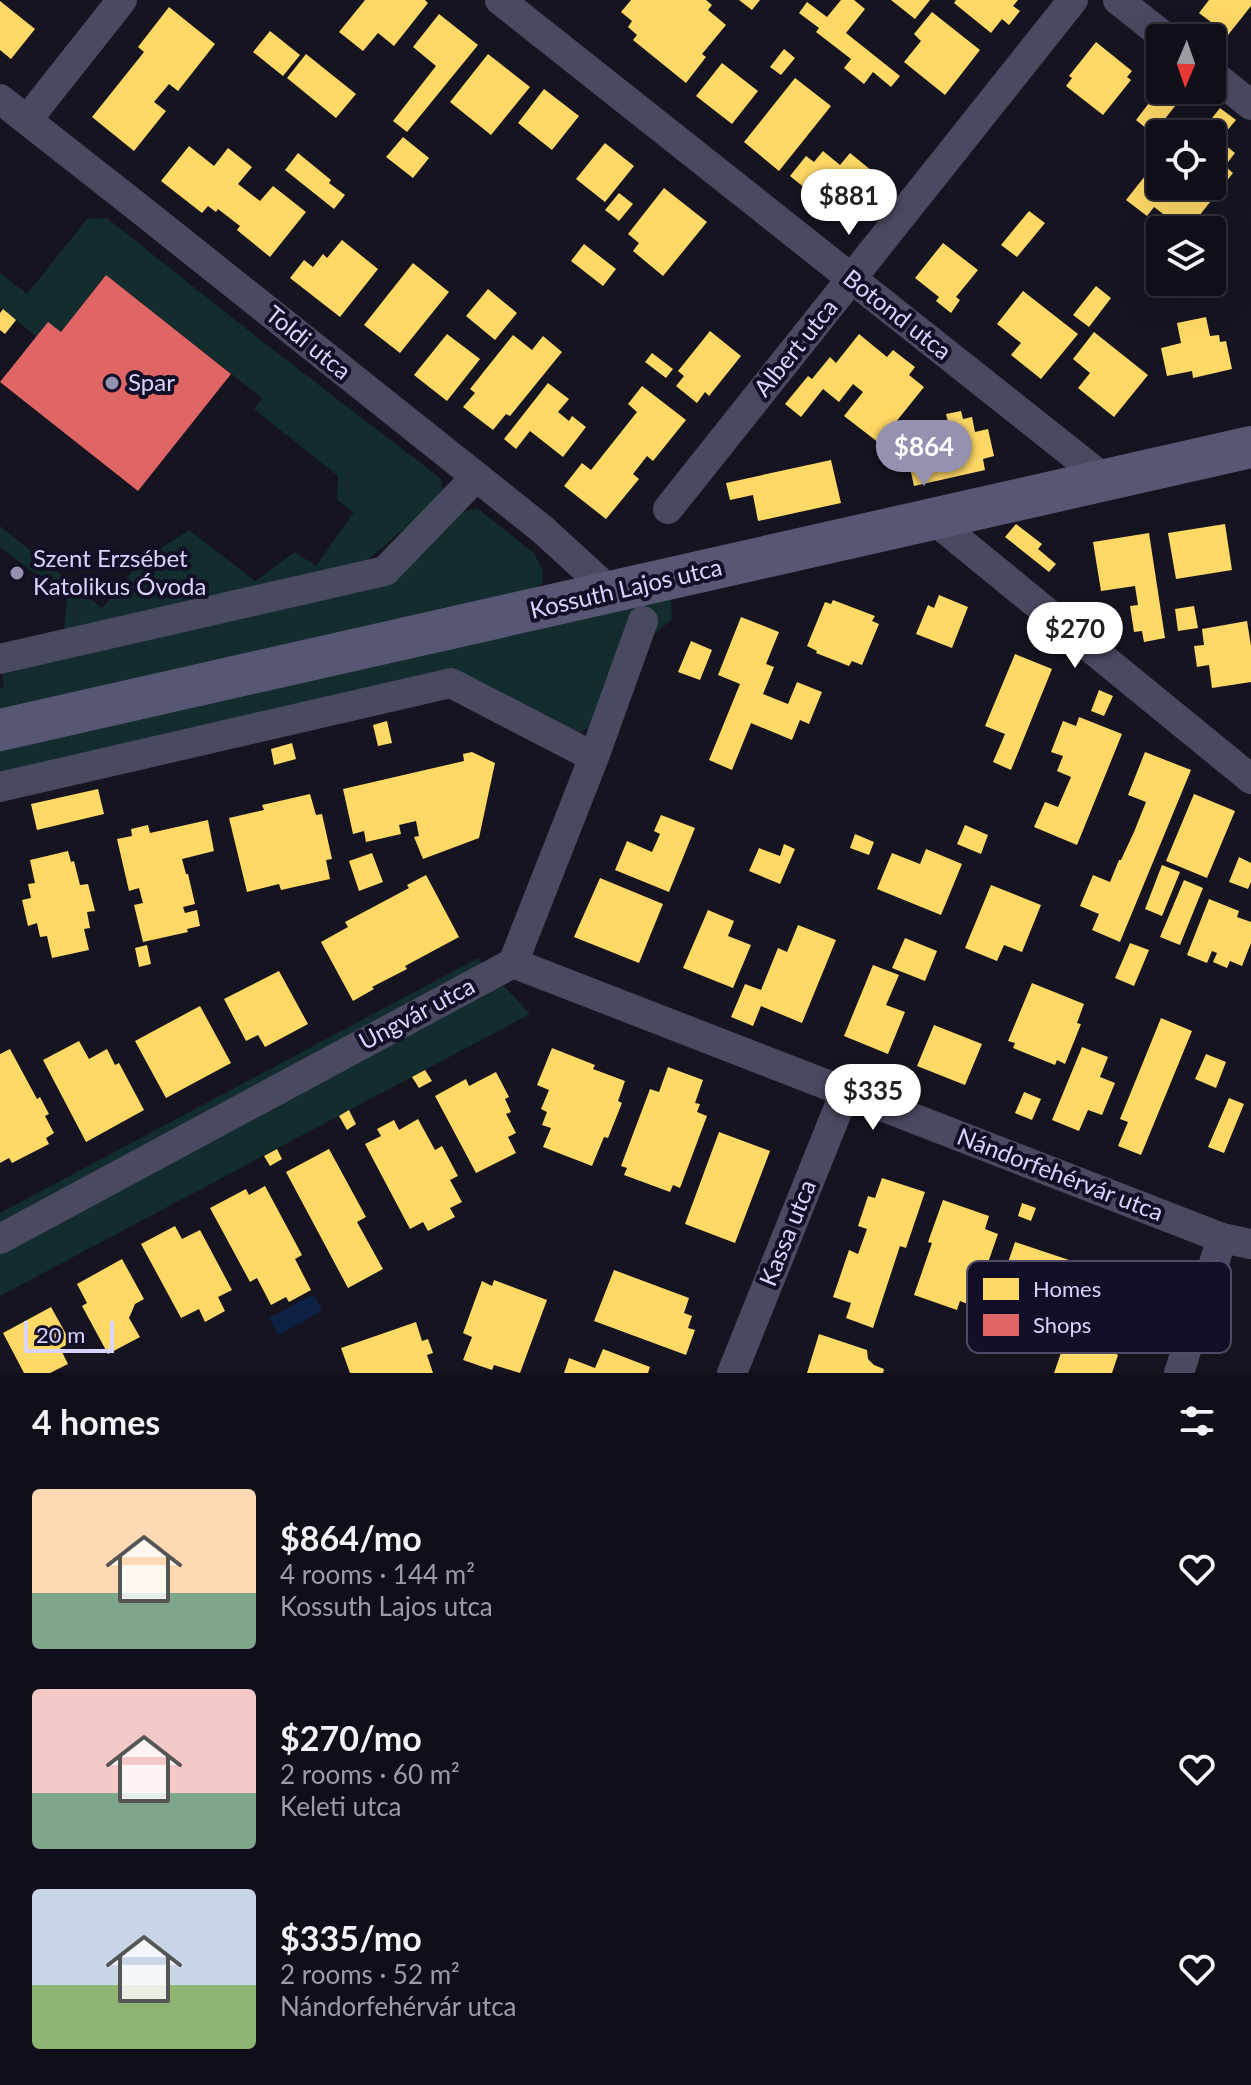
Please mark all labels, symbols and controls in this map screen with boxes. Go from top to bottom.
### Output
north arrow [1146,24,1226,104]
map controls [1146,24,1226,296]
button: locate [1146,120,1226,200]
pin: $881 [802,169,896,237]
text: $881 [819,179,879,211]
button: layers [1146,216,1226,296]
street label: Botond utca [838,263,958,365]
street label: Albert utca [747,293,843,402]
street label: Toldi utca [261,299,357,385]
place label: Spar [128,367,175,396]
marker: Spar [103,374,121,392]
pin: $864 [877,420,971,488]
text: $864 [894,430,954,462]
place label: Szent Erzsébet Katolikus Óvoda [33,543,206,600]
street label: Kossuth Lajos utca [527,551,725,624]
marker: Szent Erzsébet Katolikus Óvoda [8,564,26,582]
pin: $270 [1028,602,1122,670]
text: $270 [1045,612,1105,644]
street label: Ungvár utca [353,970,479,1055]
pin: $335 [826,1064,920,1132]
text: $335 [843,1074,903,1106]
street label: Nándorfehérvár utca [953,1121,1168,1226]
street label: Kassa utca [752,1175,821,1290]
legend [967,1261,1231,1353]
text: Homes [1033,1275,1101,1302]
text: Shops [1033,1311,1091,1338]
scale bar [24,1317,114,1353]
text: 20 m [36,1321,85,1348]
icon: filters [1175,1399,1219,1443]
text: 4 homes [32,1401,160,1442]
text: $864/mo [280,1517,422,1558]
icon: home [96,1521,192,1617]
icon: heart [1175,1547,1219,1591]
text: 4 rooms · 144 m² [280,1558,475,1590]
text: Kossuth Lajos utca [280,1590,493,1622]
text: $270/mo [280,1717,422,1758]
icon: home [96,1721,192,1817]
icon: heart [1175,1747,1219,1791]
text: 2 rooms · 60 m² [280,1758,460,1790]
text: Keleti utca [280,1790,402,1822]
text: $335/mo [280,1917,422,1958]
icon: home [96,1921,192,2017]
icon: heart [1175,1947,1219,1991]
text: 2 rooms · 52 m² [280,1958,460,1990]
text: Nándorfehérvár utca [280,1990,516,2022]

